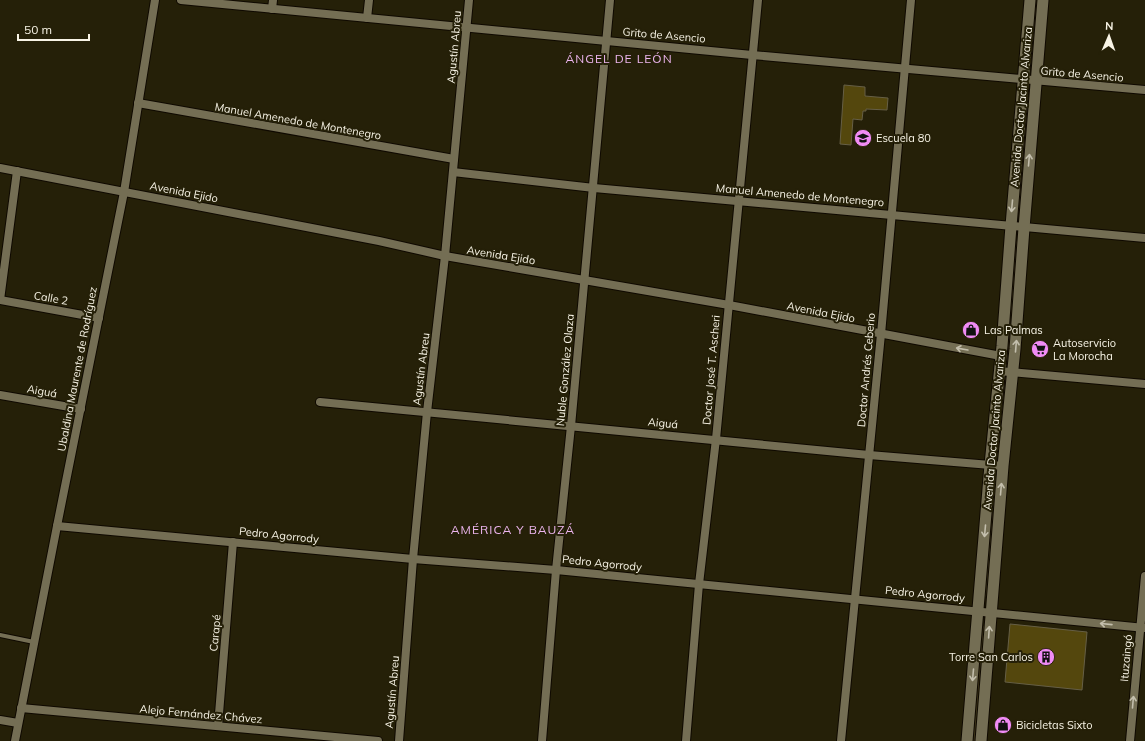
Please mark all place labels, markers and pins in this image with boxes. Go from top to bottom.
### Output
school or university icon: Escuela 80 [853,128,873,148]
place label: Escuela 80 [876,131,931,145]
shop icon: Las Palmas [961,320,981,340]
place label: Las Palmas [984,323,1043,337]
place label: Autoservicio La Morocha [1053,336,1116,363]
supermarket icon: Autoservicio La Morocha [1030,339,1050,359]
building icon: Torre San Carlos [1036,647,1056,667]
place label: Torre San Carlos [949,650,1033,664]
shop icon: Bicicletas Sixto [993,715,1013,735]
place label: Bicicletas Sixto [1016,718,1092,732]

